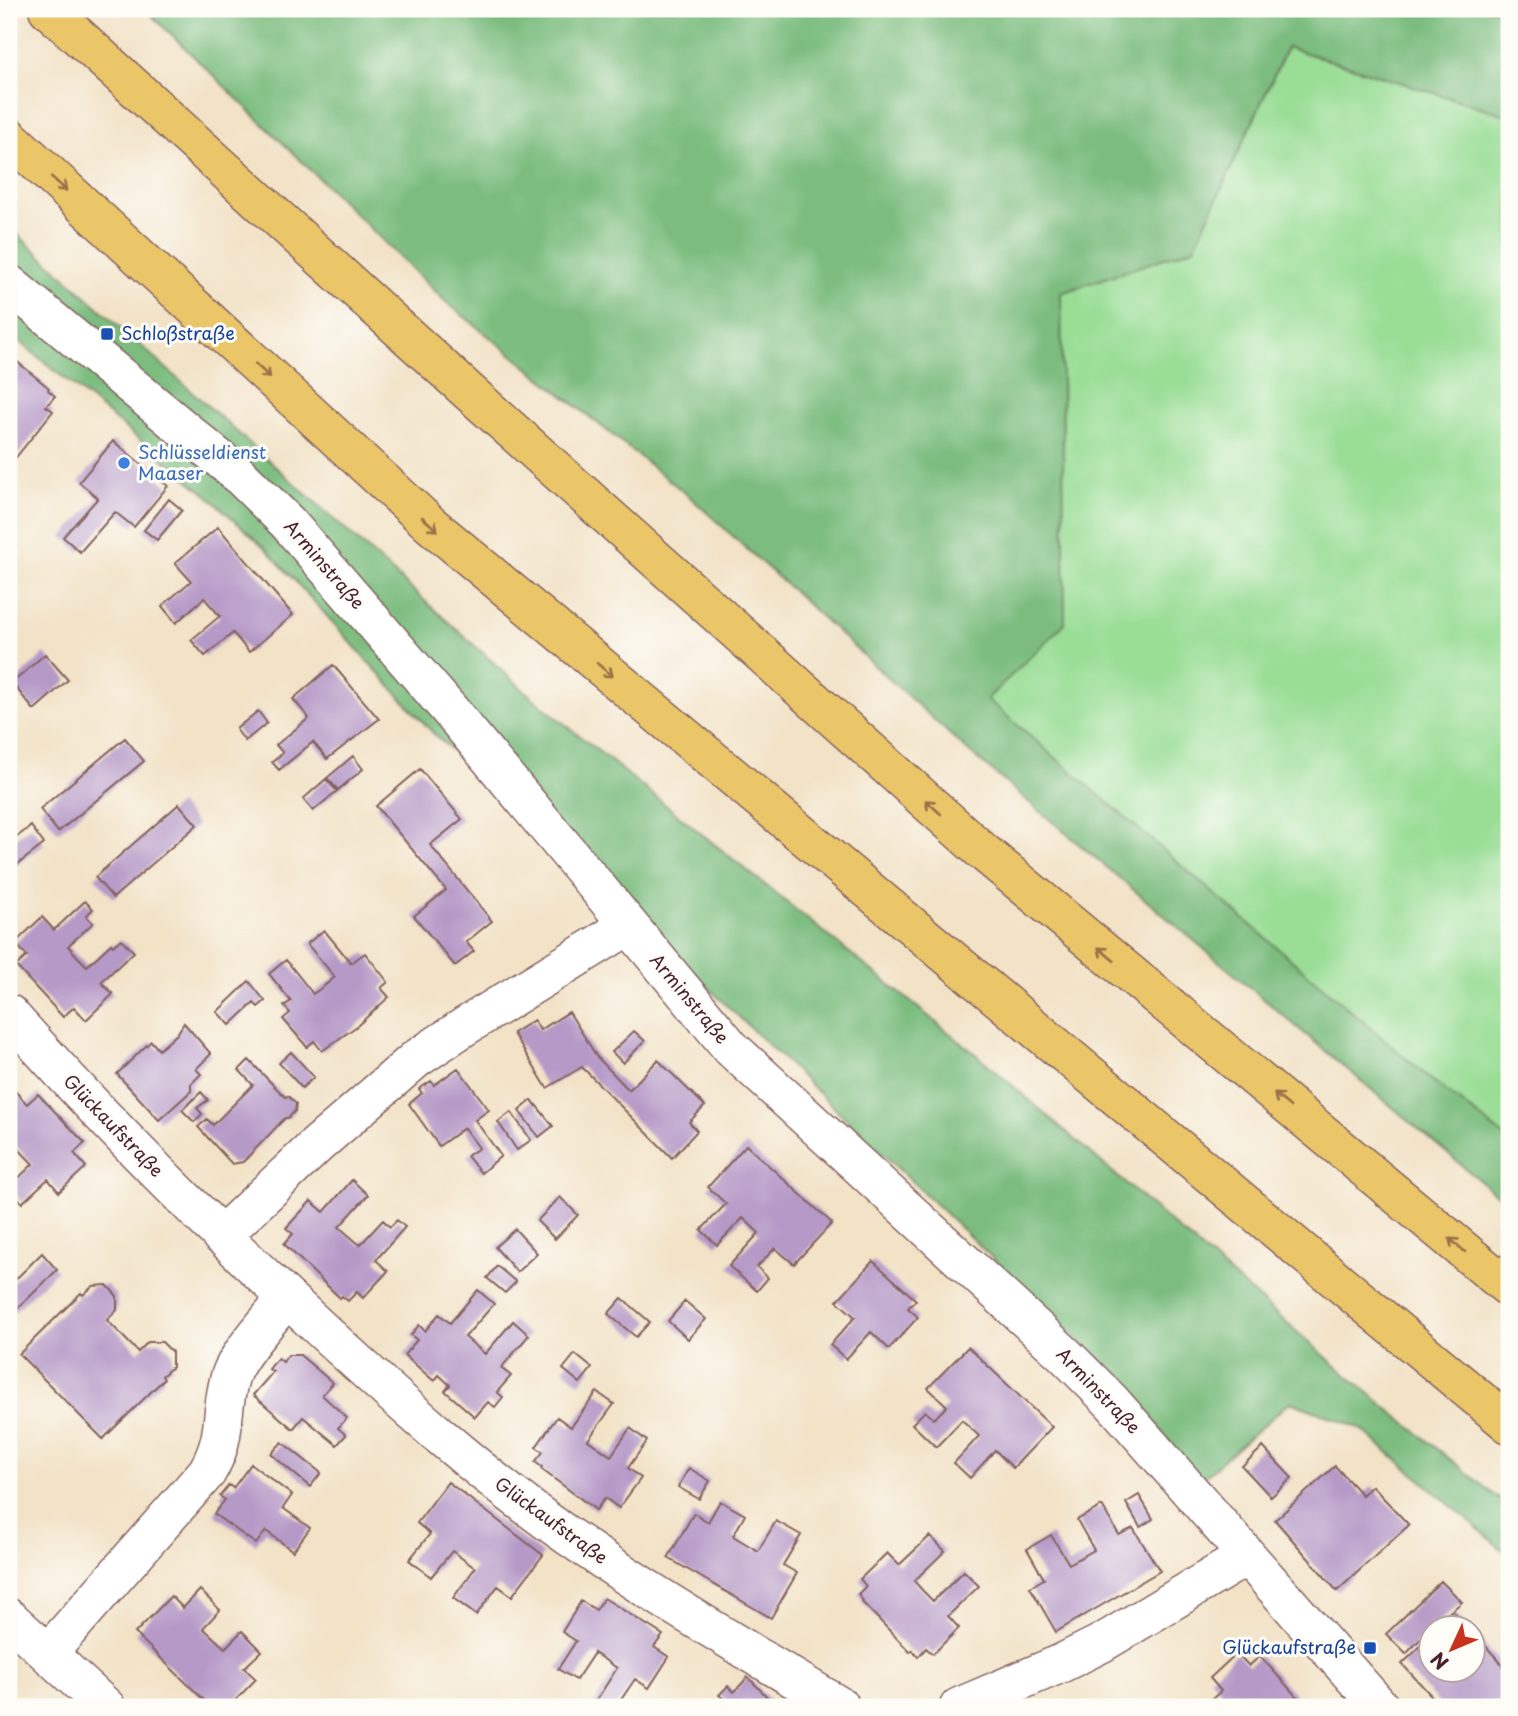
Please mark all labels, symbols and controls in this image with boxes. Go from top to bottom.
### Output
one-way arrow [50,175,67,192]
place label: Schloßstraße [121,319,235,346]
marker: Schloßstraße [99,326,115,342]
one-way arrow [254,362,271,379]
place label: Schlüsseldienst Maaser [138,438,266,486]
marker: Schlüsseldienst Maaser [116,455,132,471]
street label: Arminstraße [279,513,372,615]
one-way arrow [421,516,439,532]
one-way arrow [596,662,614,678]
one-way arrow [924,799,942,815]
one-way arrow [1098,946,1116,962]
street label: Arminstraße [644,947,736,1049]
street label: Glückaufstraße [58,1067,170,1182]
one-way arrow [1273,1092,1291,1107]
one-way arrow [1448,1237,1466,1253]
street label: Arminstraße [1051,1341,1147,1439]
street label: Glückaufstraße [490,1470,614,1570]
north arrow [1416,1614,1486,1684]
place label: Glückaufstraße [1222,1633,1356,1660]
marker: Glückaufstraße [1362,1640,1378,1656]
text: N [1424,1646,1454,1677]

